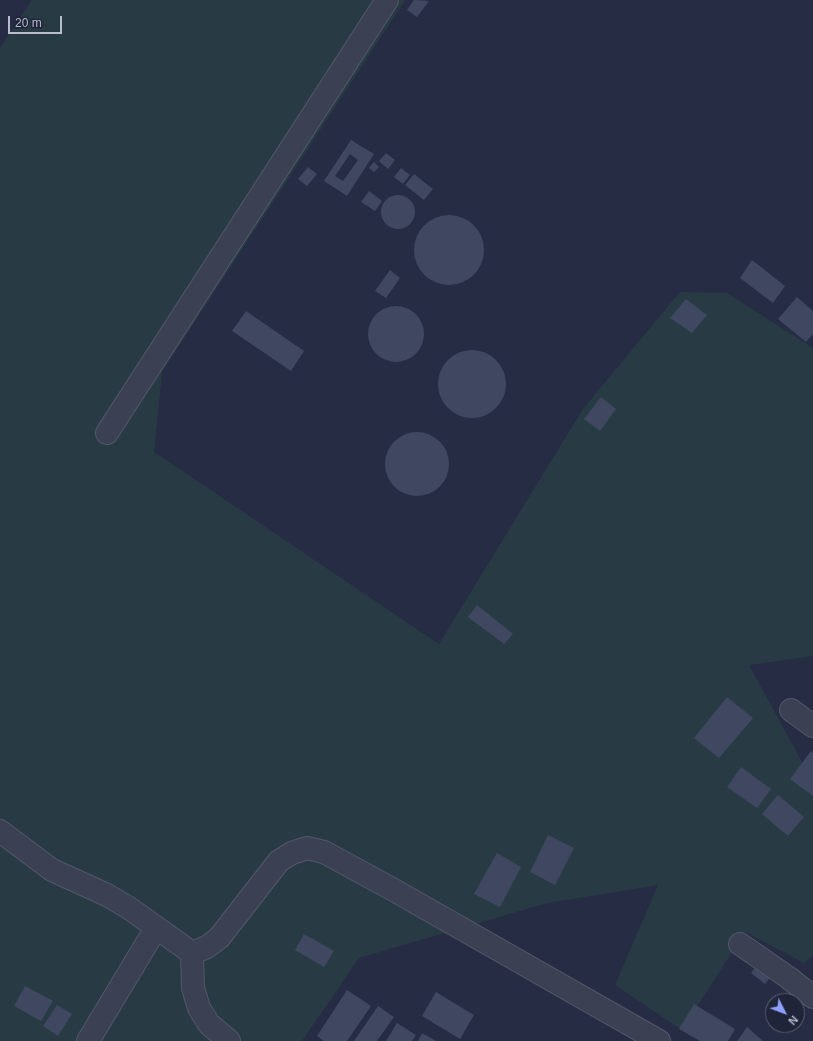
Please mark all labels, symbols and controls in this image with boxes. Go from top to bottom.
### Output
scale bar [10,8,64,34]
text: 20 m [15,16,42,30]
north arrow [765,993,805,1033]
text: N [786,1013,800,1027]

